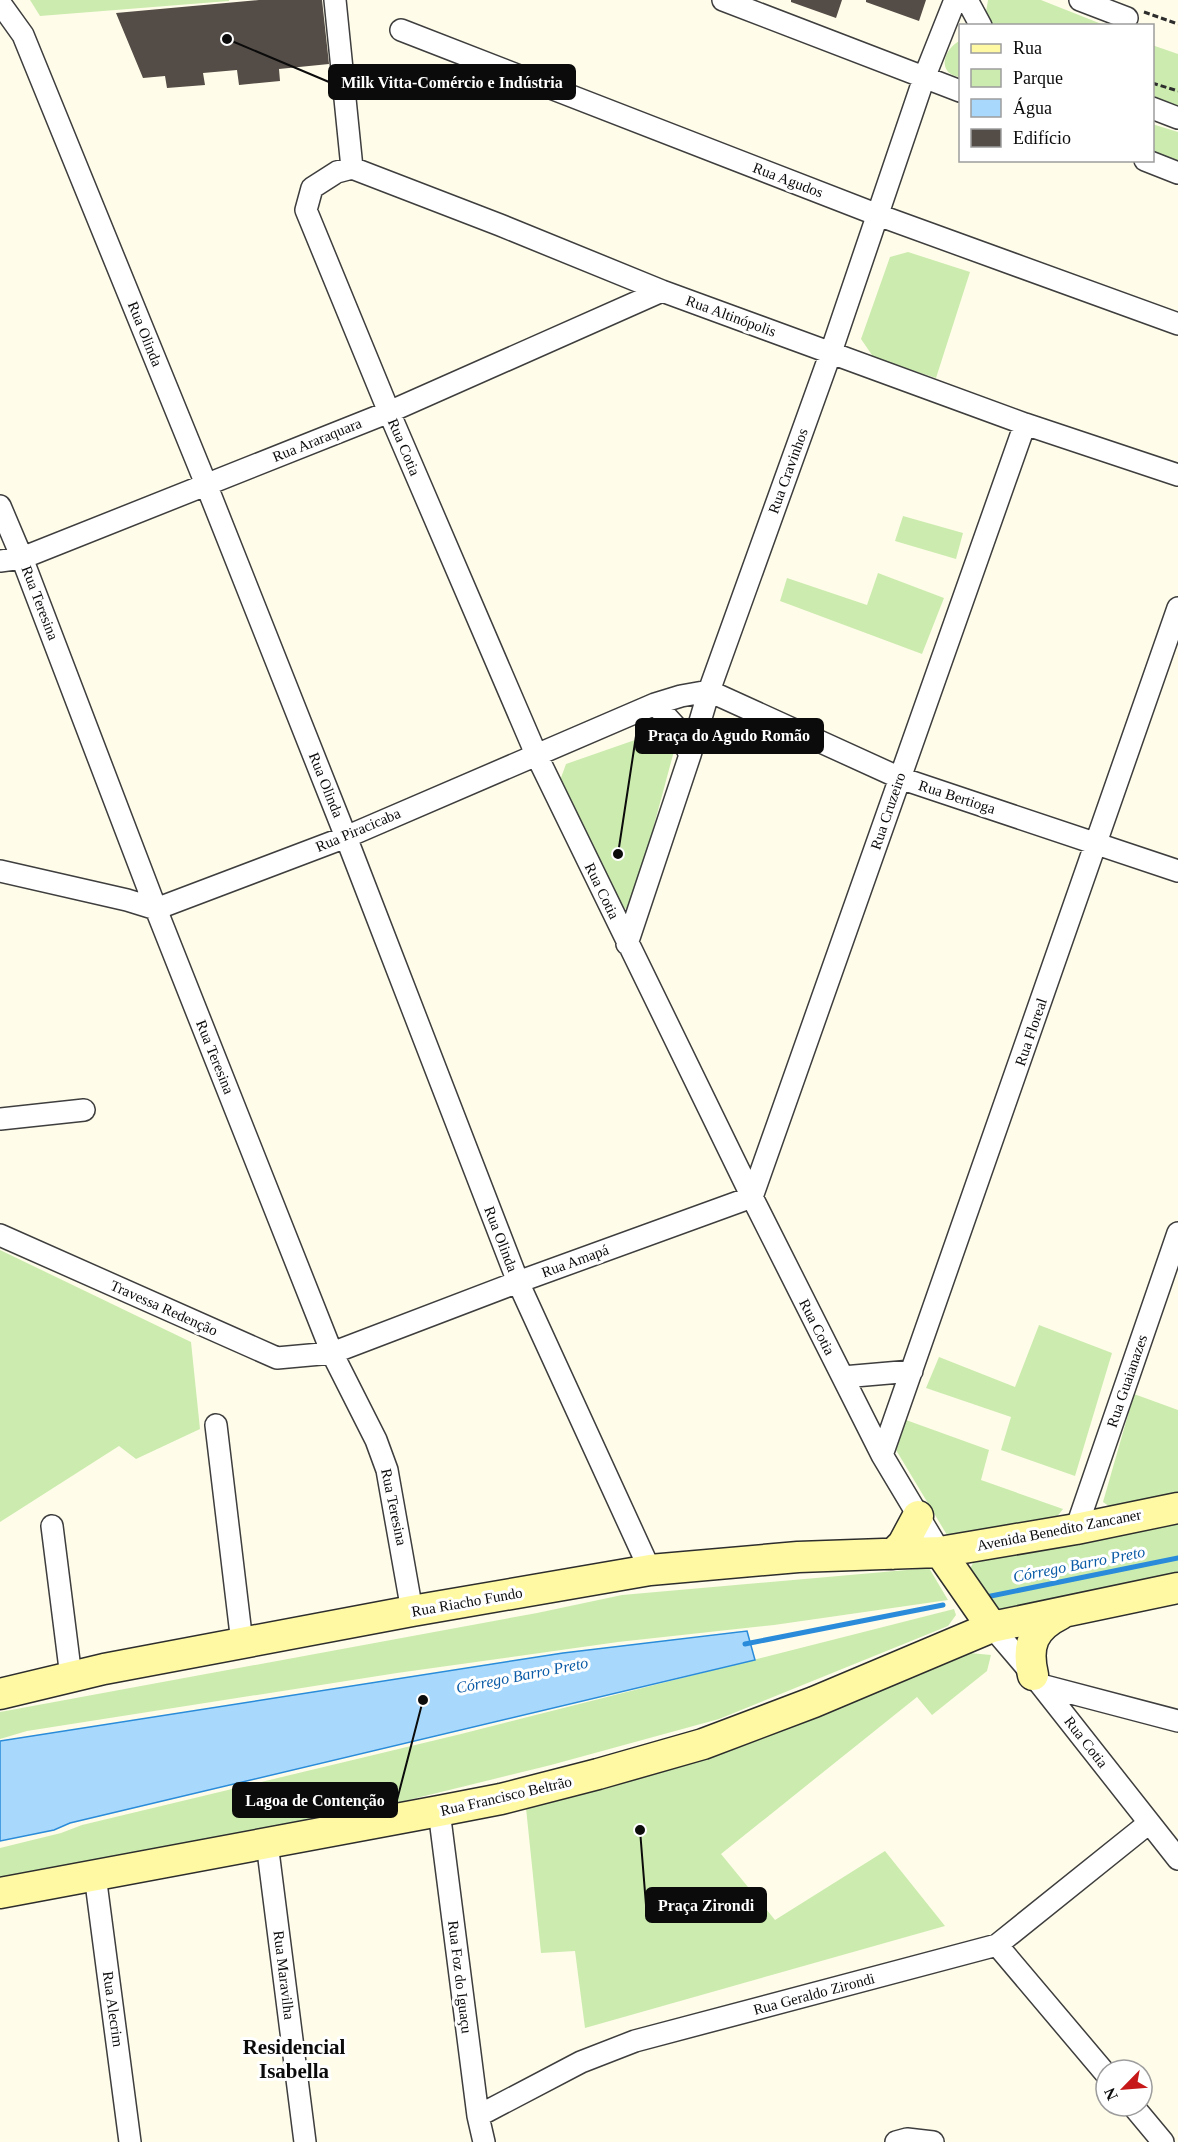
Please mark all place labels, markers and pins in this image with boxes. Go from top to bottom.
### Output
callout: Milk Vitta-Comércio e Indústria [329,65,575,99]
callout: Praça do Agudo Romão [636,719,823,753]
callout: Lagoa de Contenção [233,1783,397,1817]
callout: Praça Zirondi [646,1888,766,1922]

